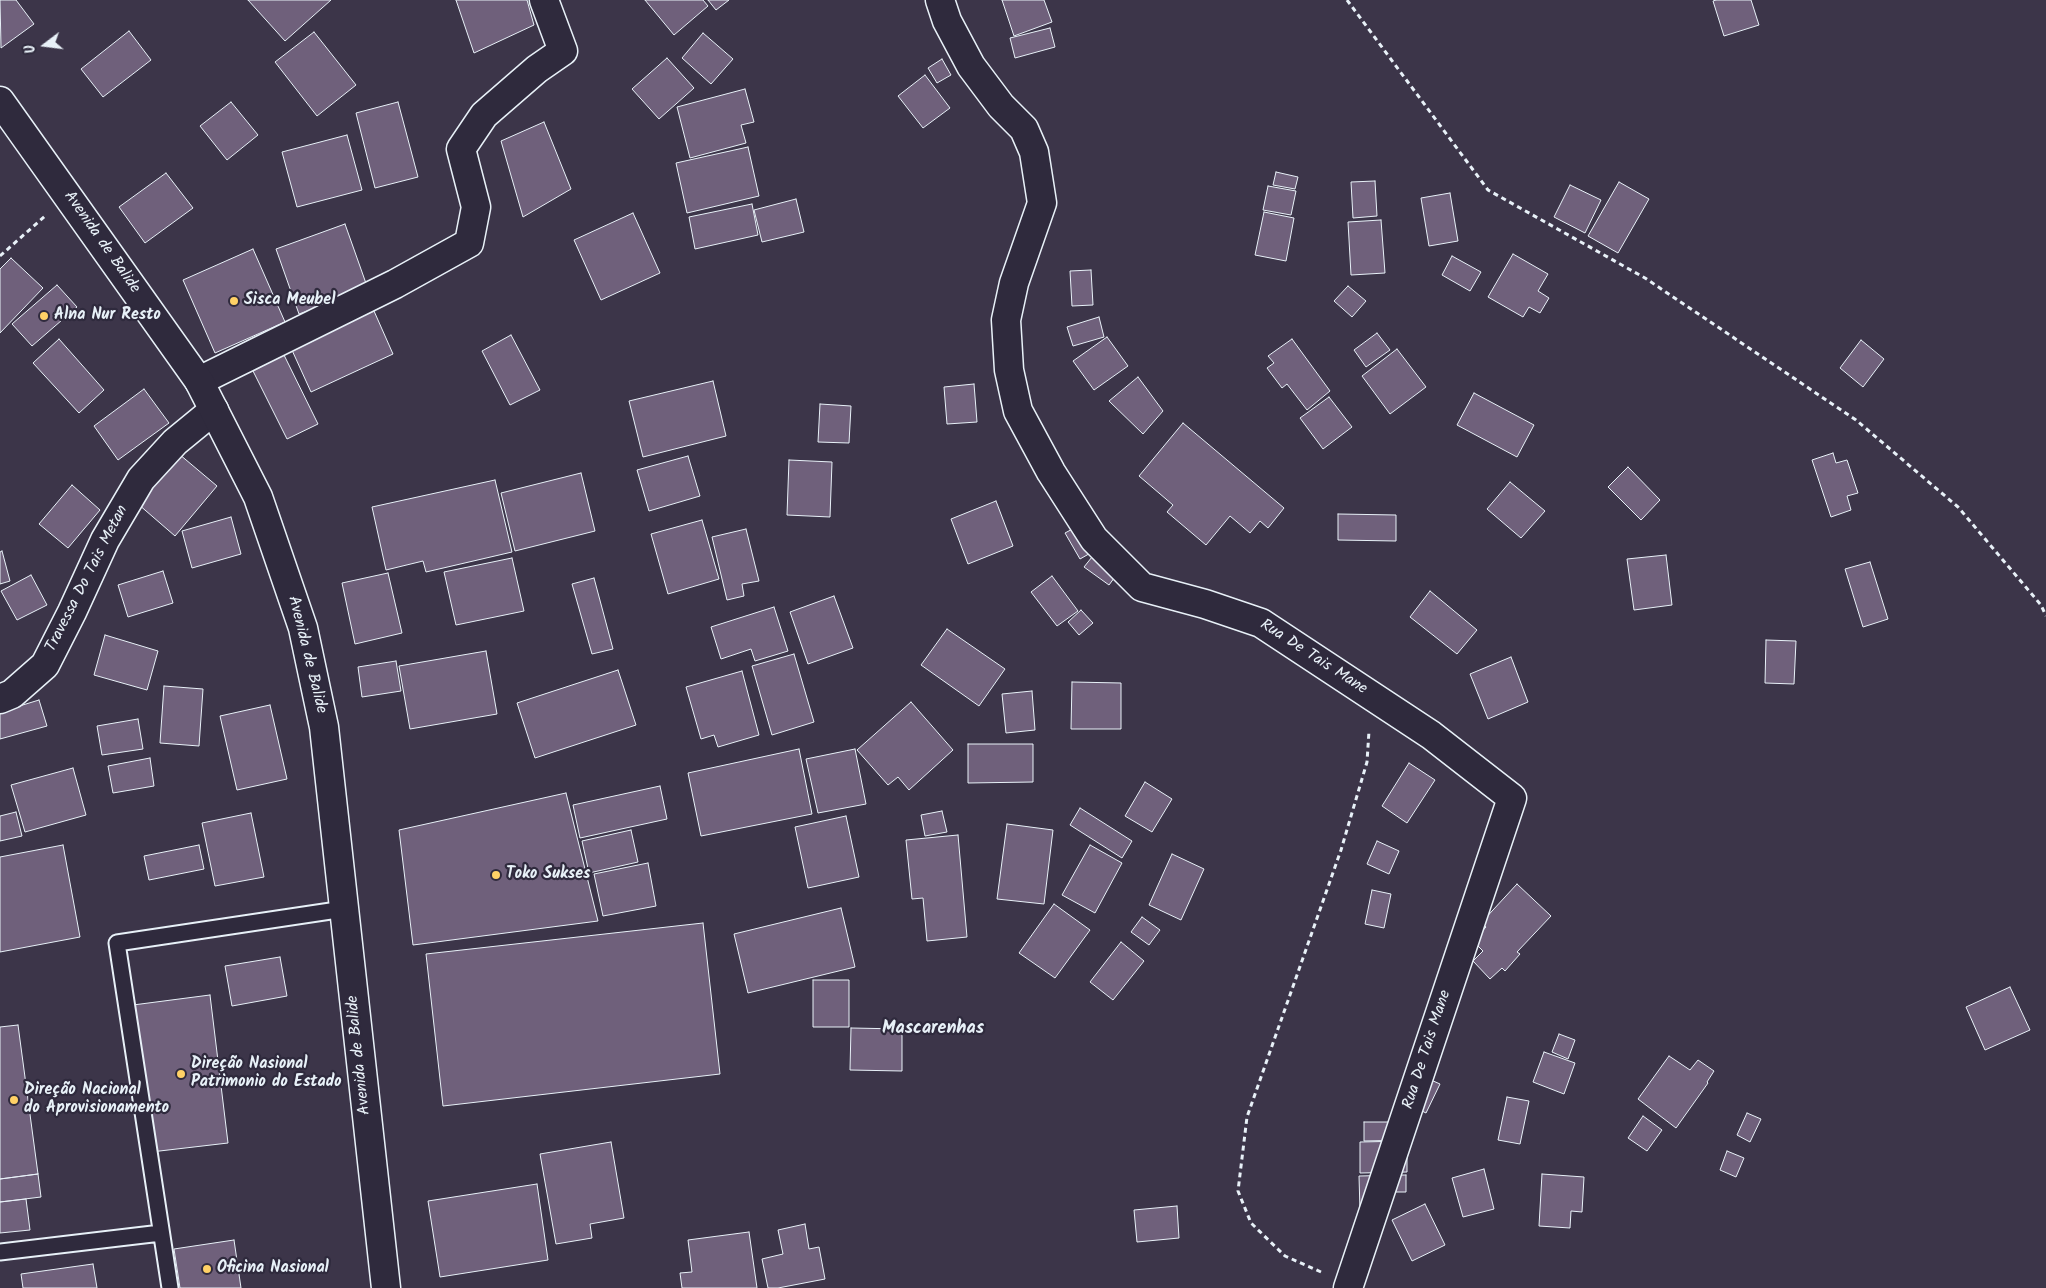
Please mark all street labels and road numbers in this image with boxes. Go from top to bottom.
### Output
street label: Avenida de Balide [59,188,143,298]
street label: Travessa Do Tais Metan [43,502,133,656]
street label: Avenida de Balide [282,594,330,716]
street label: Rua De Tais Mane [1256,616,1370,700]
street label: Rua De Tais Mane [1400,988,1456,1112]
street label: Avenida de Balide [344,994,376,1116]

